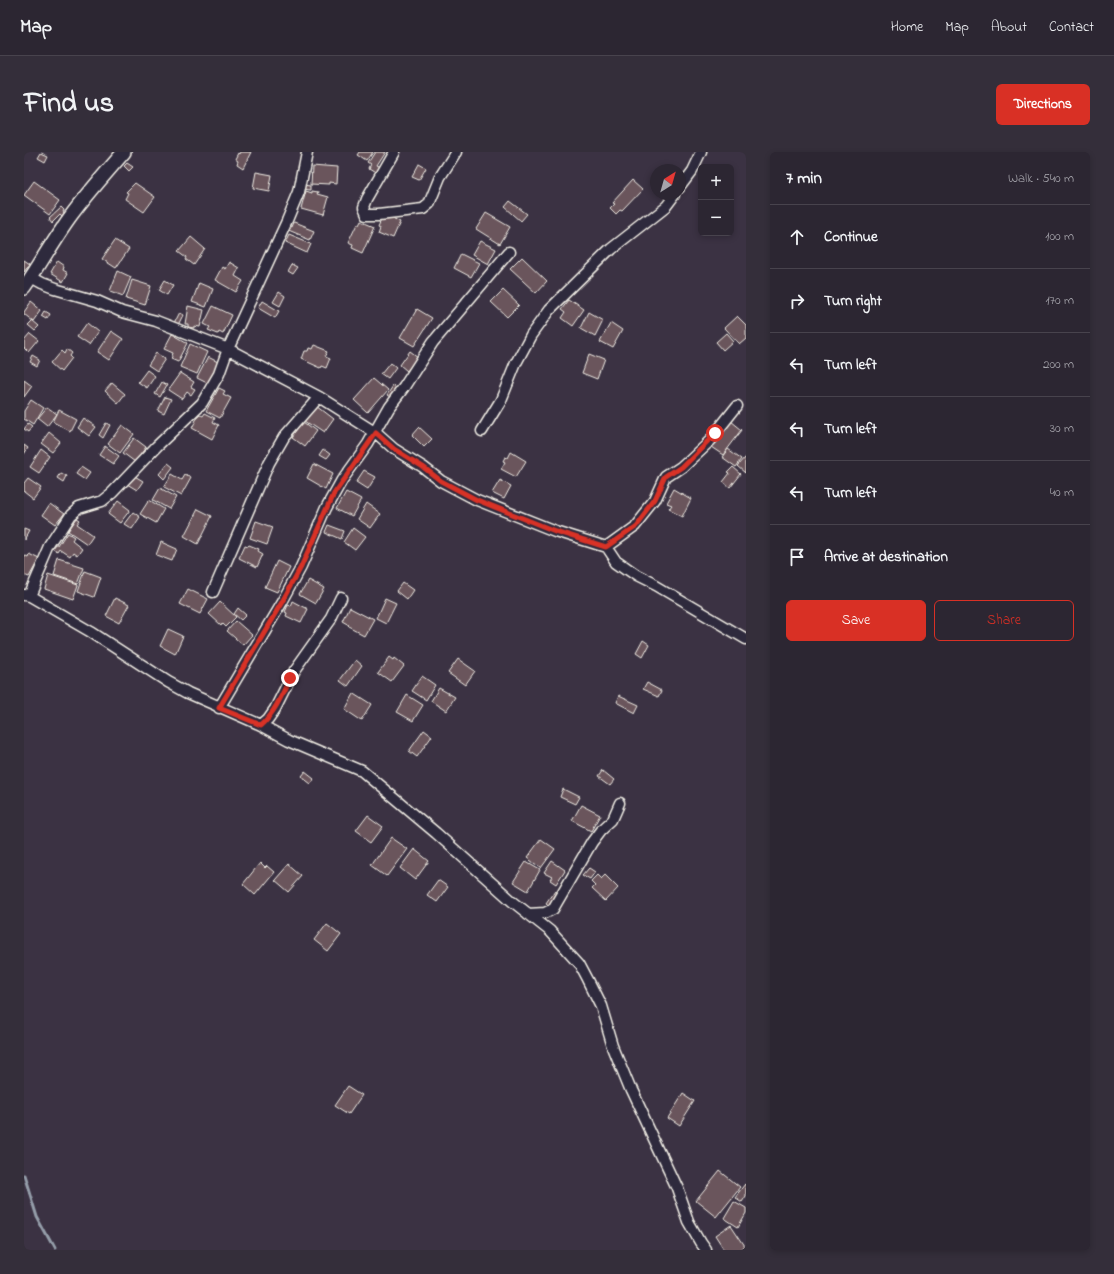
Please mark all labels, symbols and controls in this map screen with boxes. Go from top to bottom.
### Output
text: Map [20,14,52,41]
text: Home [891,17,923,38]
text: Map [945,17,969,38]
text: About [991,17,1027,38]
text: Contact [1049,17,1094,38]
text: Find us [24,84,114,125]
button: Directions [996,84,1090,125]
north arrow [650,164,686,200]
map controls [698,164,734,236]
button: + [698,164,734,200]
text: 7 min [786,166,822,191]
text: Walk · 540 m [1008,169,1074,188]
button: − [698,200,734,236]
icon: ahead [786,226,808,248]
text: Continue [824,226,878,248]
text: 100 m [1045,227,1074,246]
icon: right [786,290,808,312]
text: Turn right [824,290,882,312]
text: 170 m [1046,291,1074,310]
icon: left [786,354,808,376]
text: Turn left [824,354,877,376]
text: 200 m [1043,355,1074,374]
icon: left [786,418,808,440]
text: Turn left [824,418,877,440]
text: 30 m [1050,419,1074,438]
route start [706,424,724,442]
icon: left [786,482,808,504]
text: Turn left [824,482,877,504]
text: 40 m [1050,483,1074,502]
icon: arrive [786,546,808,568]
text: Arrive at destination [824,546,948,568]
button: Save [786,600,926,641]
button: Share [934,600,1074,641]
route end [281,669,299,687]

